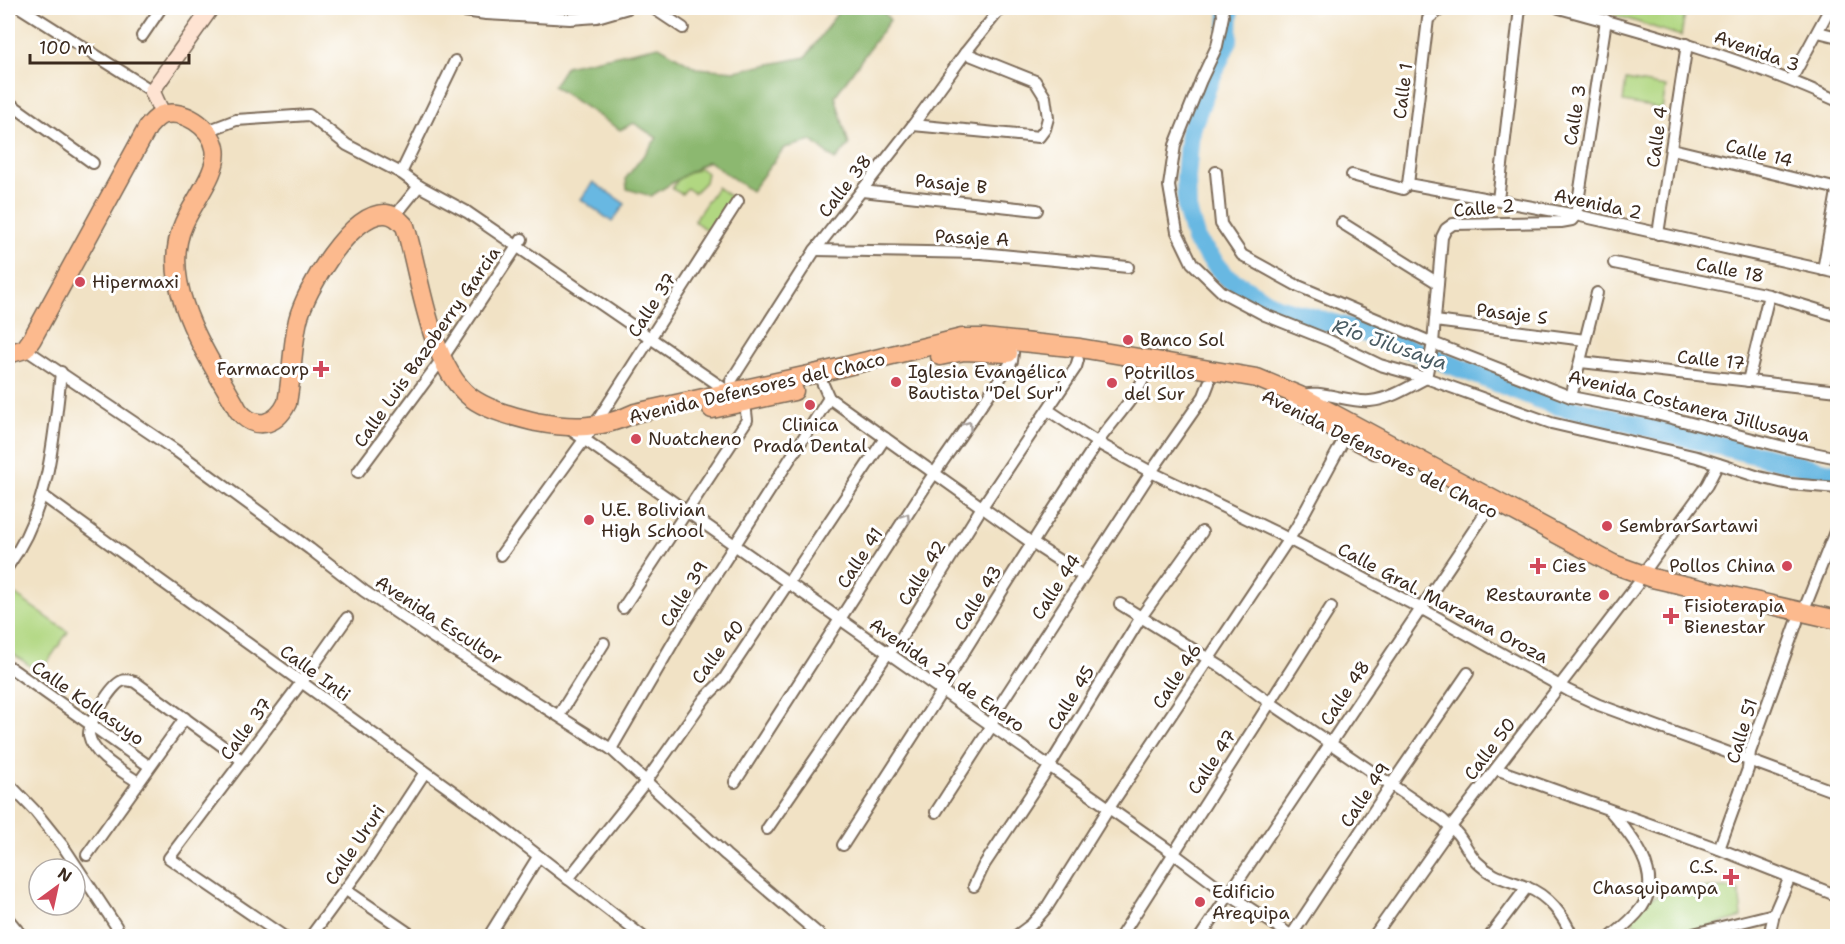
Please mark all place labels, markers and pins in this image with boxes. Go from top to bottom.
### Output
place label: Hipermaxi [92,270,179,294]
marker: Hipermaxi [73,275,87,289]
place label: Banco Sol [1140,328,1225,352]
marker: Banco Sol [1121,333,1135,347]
place label: Farmacorp [217,357,309,381]
place label: Iglesia Evangélica Bautista "Del Sur" [908,360,1067,405]
place label: Potrillos del Sur [1124,361,1195,406]
marker: Farmacorp [314,362,328,376]
marker: Iglesia Evangélica Bautista "Del Sur" [889,375,903,389]
marker: Potrillos del Sur [1105,376,1119,390]
marker: Clinica Prada Dental [803,398,817,412]
place label: Clinica Prada Dental [753,413,867,458]
place label: Nuatcheno [648,427,742,451]
marker: Nuatcheno [629,432,643,446]
place label: U.E. Bolivian High School [601,498,705,543]
marker: U.E. Bolivian High School [582,513,596,527]
place label: SembrarSartawi [1619,514,1759,538]
marker: SembrarSartawi [1600,519,1614,533]
place label: Cies [1552,554,1587,578]
place label: Pollos China [1669,554,1775,578]
marker: Cies [1529,557,1547,575]
marker: Pollos China [1780,559,1794,573]
place label: Restaurante [1486,583,1592,607]
marker: Restaurante [1597,588,1611,602]
place label: Fisioterapia Bienestar [1684,594,1784,639]
marker: Fisioterapia Bienestar [1662,607,1680,625]
place label: C.S. Chasquipampa [1592,855,1718,900]
marker: C.S. Chasquipampa [1722,868,1740,886]
place label: Edificio Arequipa [1212,880,1290,925]
marker: Edificio Arequipa [1193,895,1207,909]

